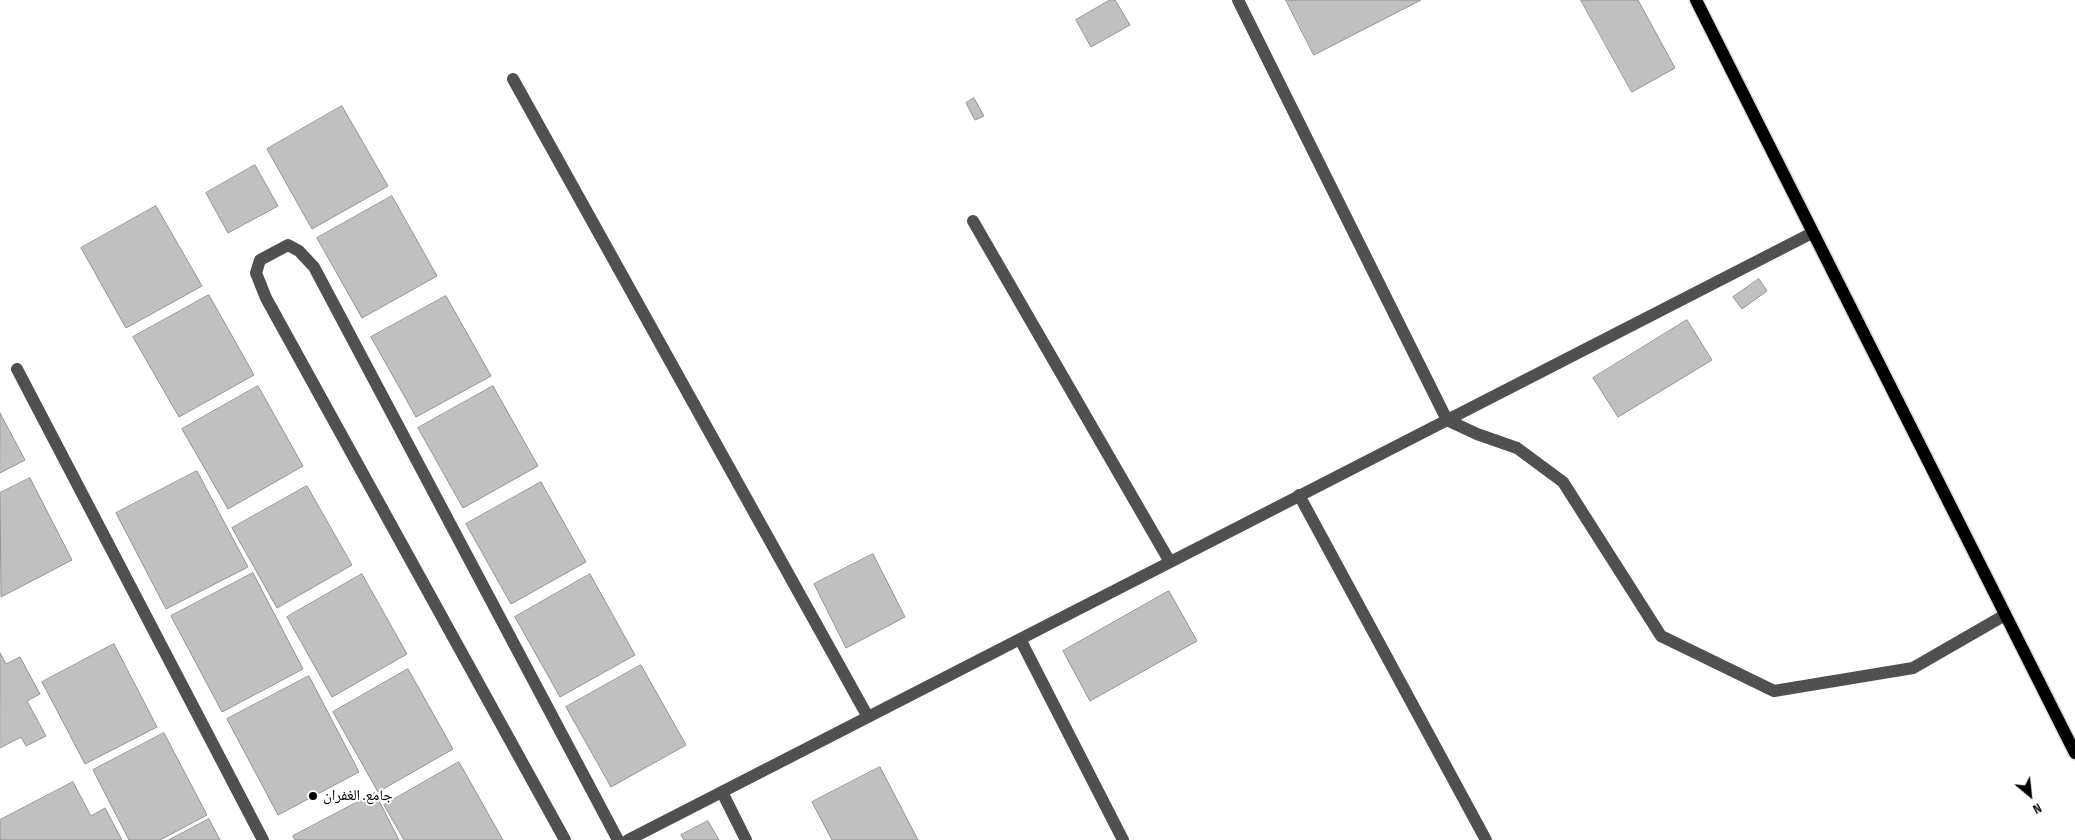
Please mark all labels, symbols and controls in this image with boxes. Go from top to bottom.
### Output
north arrow [2005,770,2055,820]
place label: جامع. الغفران [323,787,393,805]
marker: جامع. الغفران [307,790,319,802]
text: N [2030,799,2045,818]

